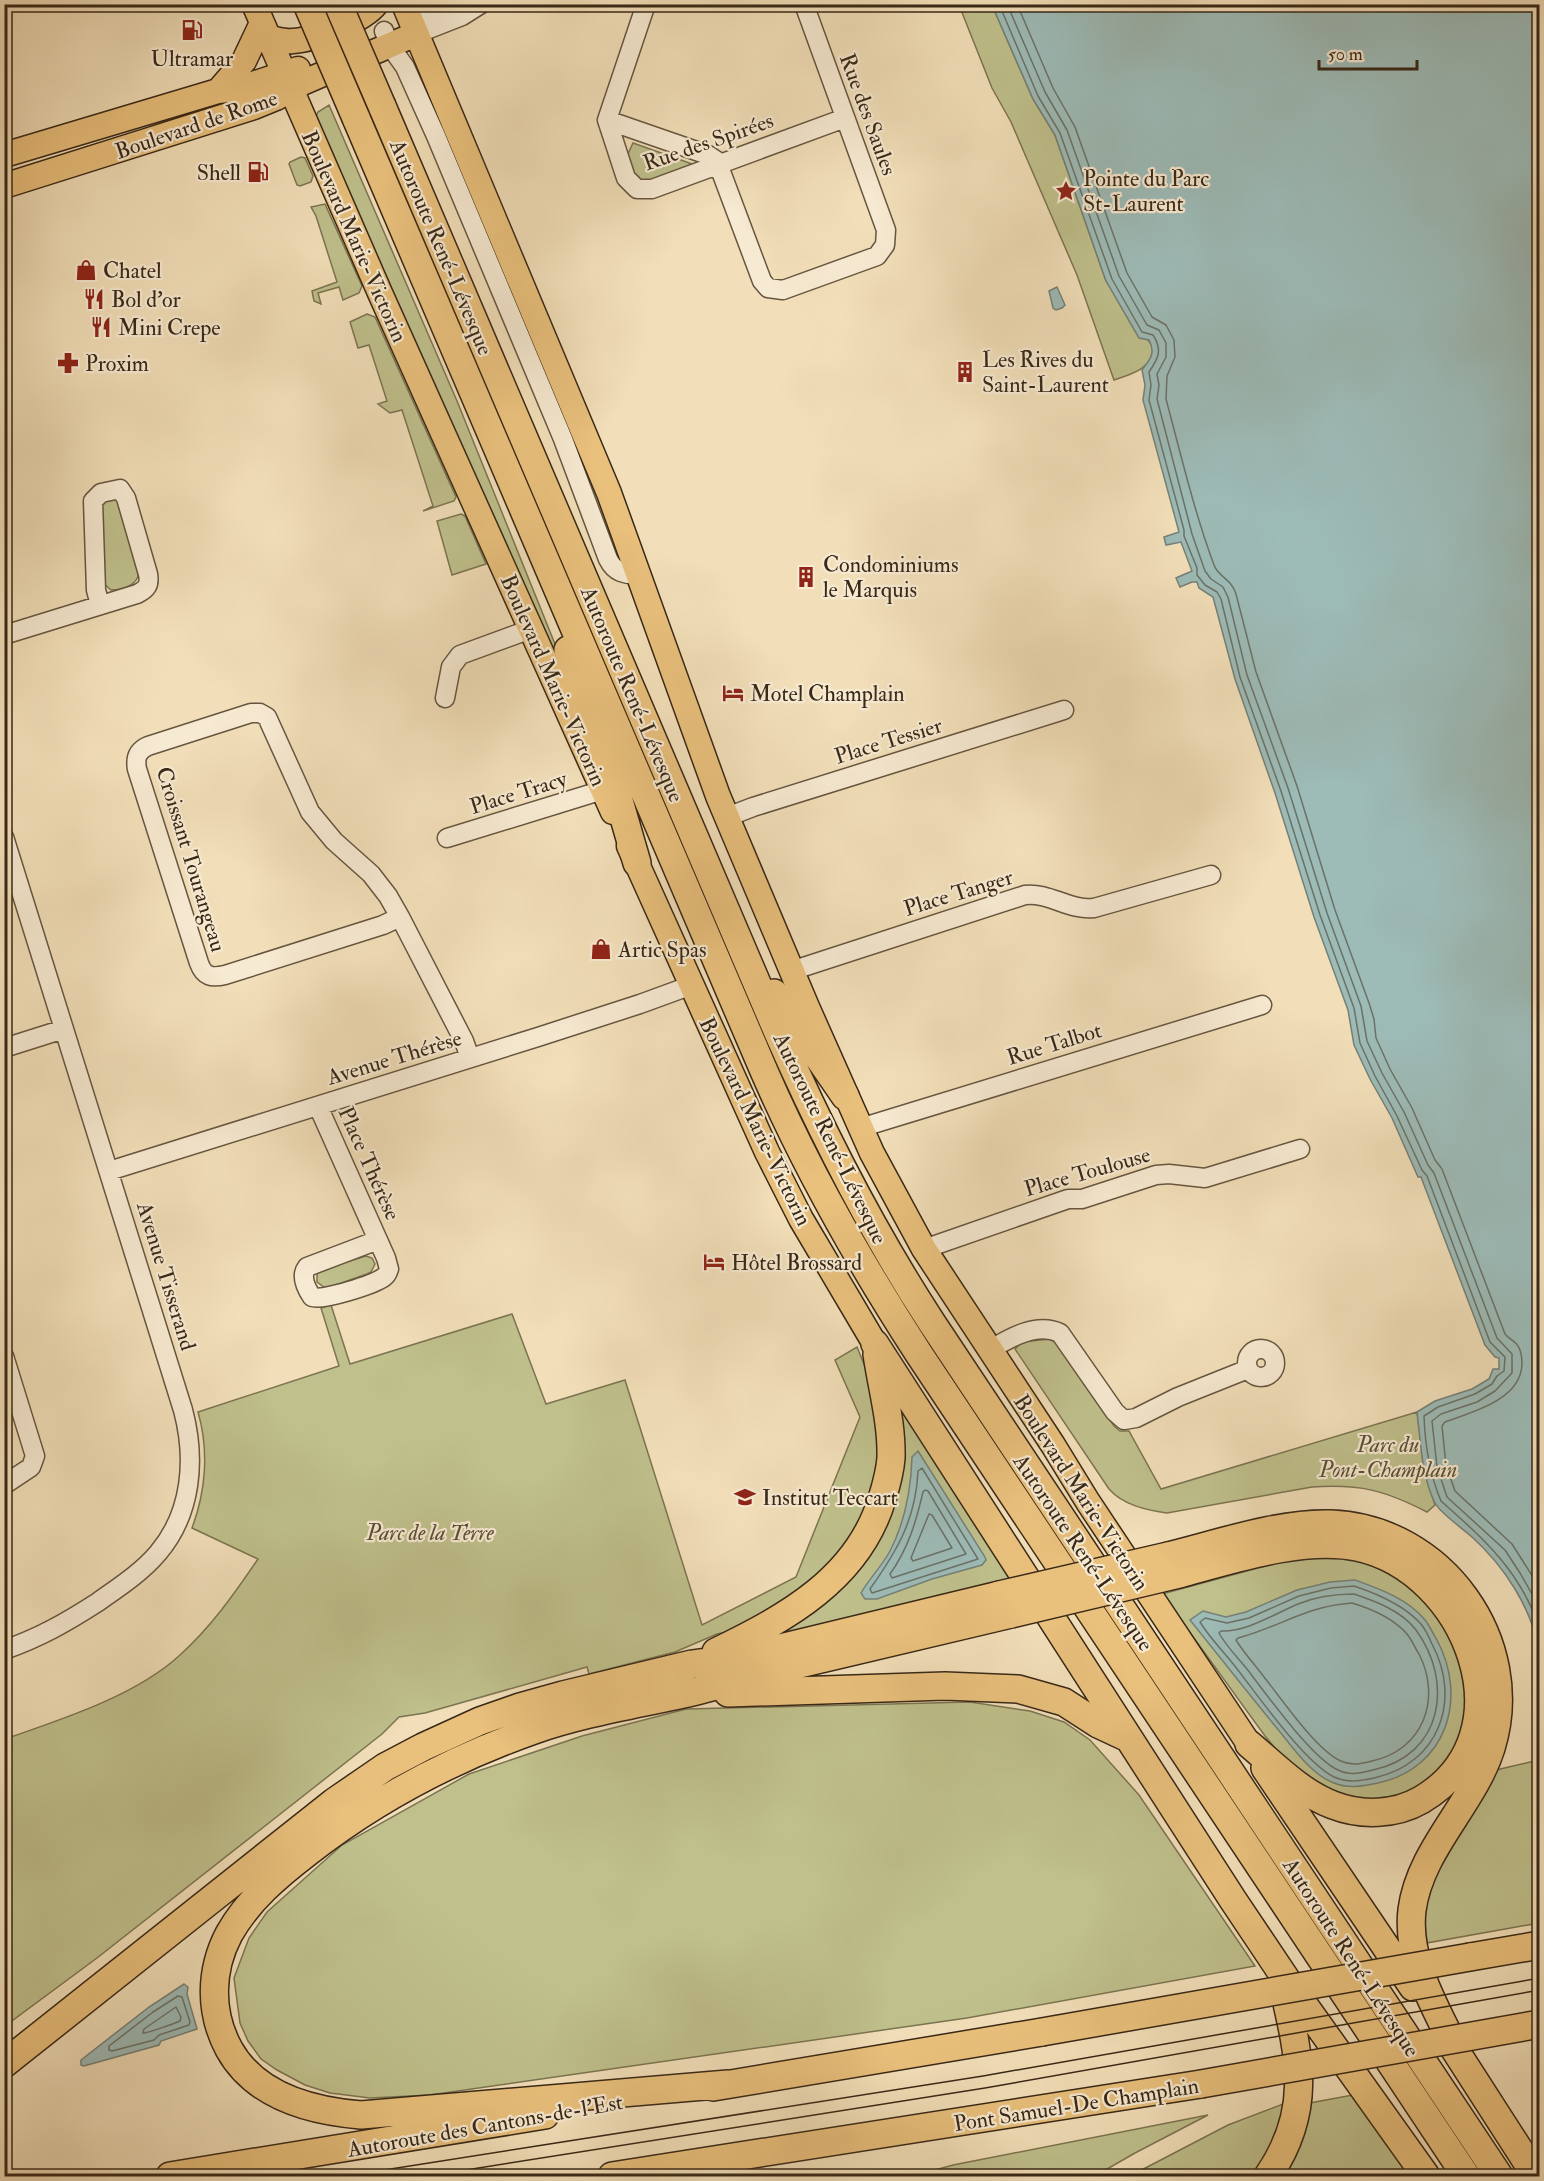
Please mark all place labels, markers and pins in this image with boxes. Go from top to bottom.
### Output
fuel station icon: Ultramar [180,18,204,42]
place label: Ultramar [151,45,234,73]
place label: Shell [197,159,241,187]
fuel station icon: Shell [246,160,270,184]
place label: Pointe du Parc St-Laurent [1083,165,1209,218]
place icon: Pointe du Parc St-Laurent [1054,179,1078,203]
place label: Chatel [103,257,162,285]
shop icon: Chatel [74,258,98,282]
place label: Bol d'or [111,286,182,314]
restaurant icon: Bol d'or [82,287,106,311]
place label: Mini Crepe [118,314,221,343]
restaurant icon: Mini Crepe [89,315,113,339]
place label: Les Rives du Saint-Laurent [982,346,1109,399]
place label: Proxim [85,350,149,378]
pharmacy icon: Proxim [56,351,80,375]
building icon: Les Rives du Saint-Laurent [953,360,977,384]
place label: Condominiums le Marquis [823,551,958,604]
building icon: Condominiums le Marquis [794,565,818,589]
place label: Motel Champlain [750,680,905,709]
hotel icon: Motel Champlain [721,681,745,705]
place label: Artic Spas [617,936,707,965]
shop icon: Artic Spas [589,937,613,961]
place label: Hôtel Brossard [731,1249,862,1277]
hotel icon: Hôtel Brossard [702,1250,726,1274]
place label: Institut Teccart [762,1484,898,1512]
school or university icon: Institut Teccart [733,1485,757,1509]

